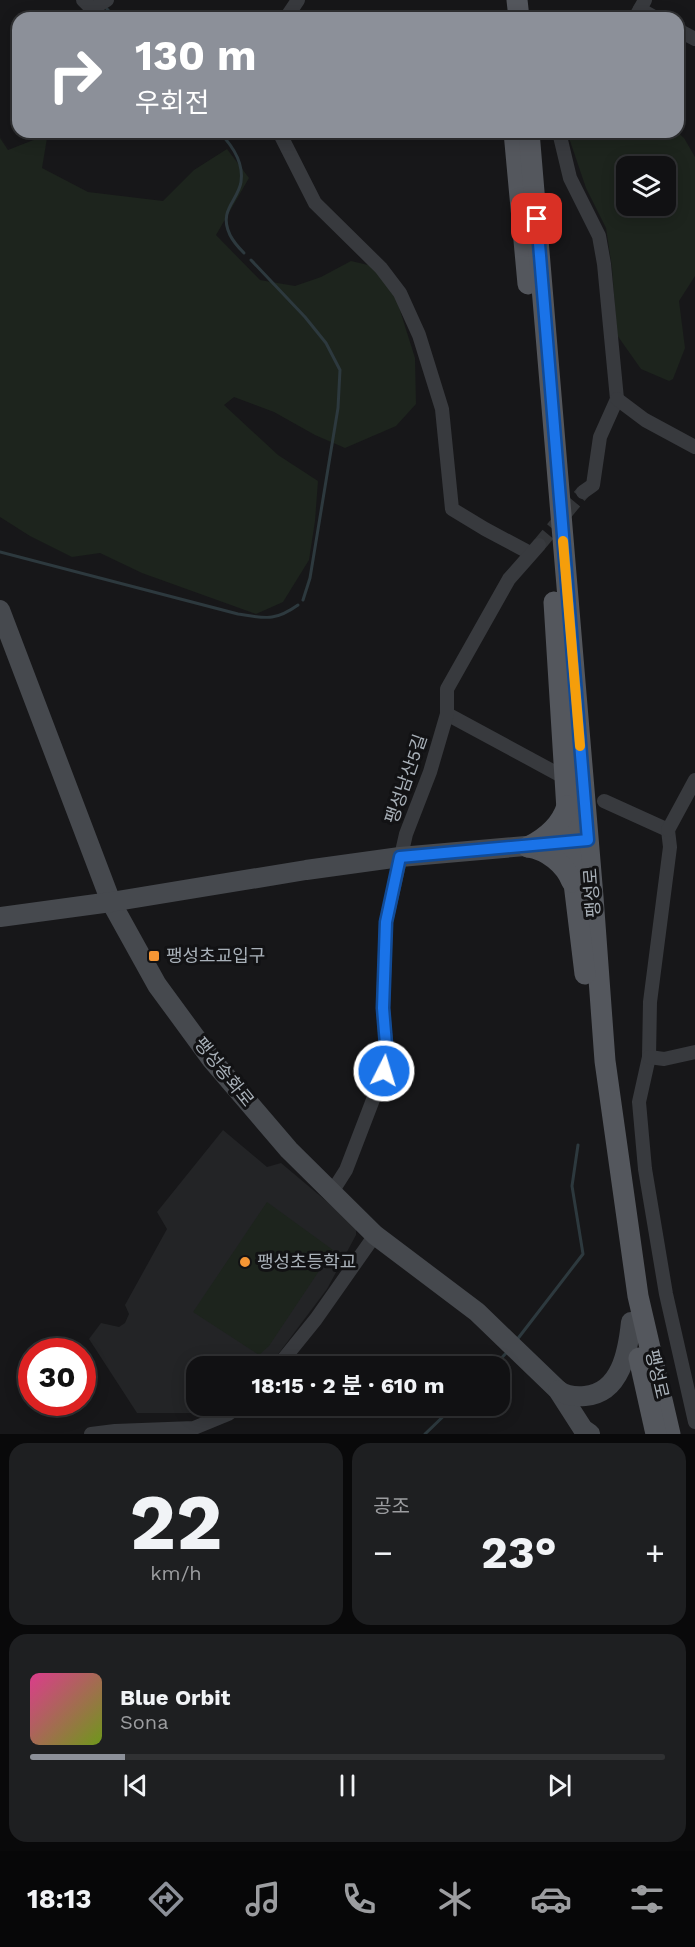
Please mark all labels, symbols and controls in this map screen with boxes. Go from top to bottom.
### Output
text: 130 m [135,31,257,80]
icon: right [36,36,114,114]
text: 우회전 [135,87,210,119]
map controls [616,156,676,216]
button: layers [616,156,676,216]
pin [511,193,562,244]
icon: arrive [520,202,553,235]
street label: 팽성남산5길 [380,731,431,826]
street label: 팽성로 [579,868,604,919]
place label: 팽성초교입구 [166,945,265,966]
marker: 팽성초교입구 [147,949,161,963]
street label: 팽성송화로 [190,1033,259,1110]
position arrow [352,1039,416,1103]
place label: 팽성초등학교 [257,1251,356,1272]
marker: 팽성초등학교 [238,1255,252,1269]
speed limit sign: 30 [18,1338,96,1416]
street label: 팽성로 [642,1347,673,1400]
text: 18:15 · 2 분 · 610 m [252,1373,444,1398]
text: 22 [130,1476,222,1568]
text: 공조 [373,1494,410,1518]
text: 23° [481,1526,557,1579]
text: − [373,1533,393,1572]
text: + [645,1533,665,1572]
text: km/h [150,1561,202,1585]
text: Blue Orbit [120,1685,230,1710]
text: Sona [120,1710,169,1734]
icon: previous [119,1769,152,1802]
icon: pause [331,1769,364,1802]
icon: next [543,1769,576,1802]
icon: directions [145,1878,187,1920]
icon: music [242,1878,284,1920]
icon: phone [338,1878,380,1920]
icon: climate [434,1878,476,1920]
icon: car [530,1878,572,1920]
icon: filters [626,1878,668,1920]
text: 18:13 [27,1883,91,1915]

